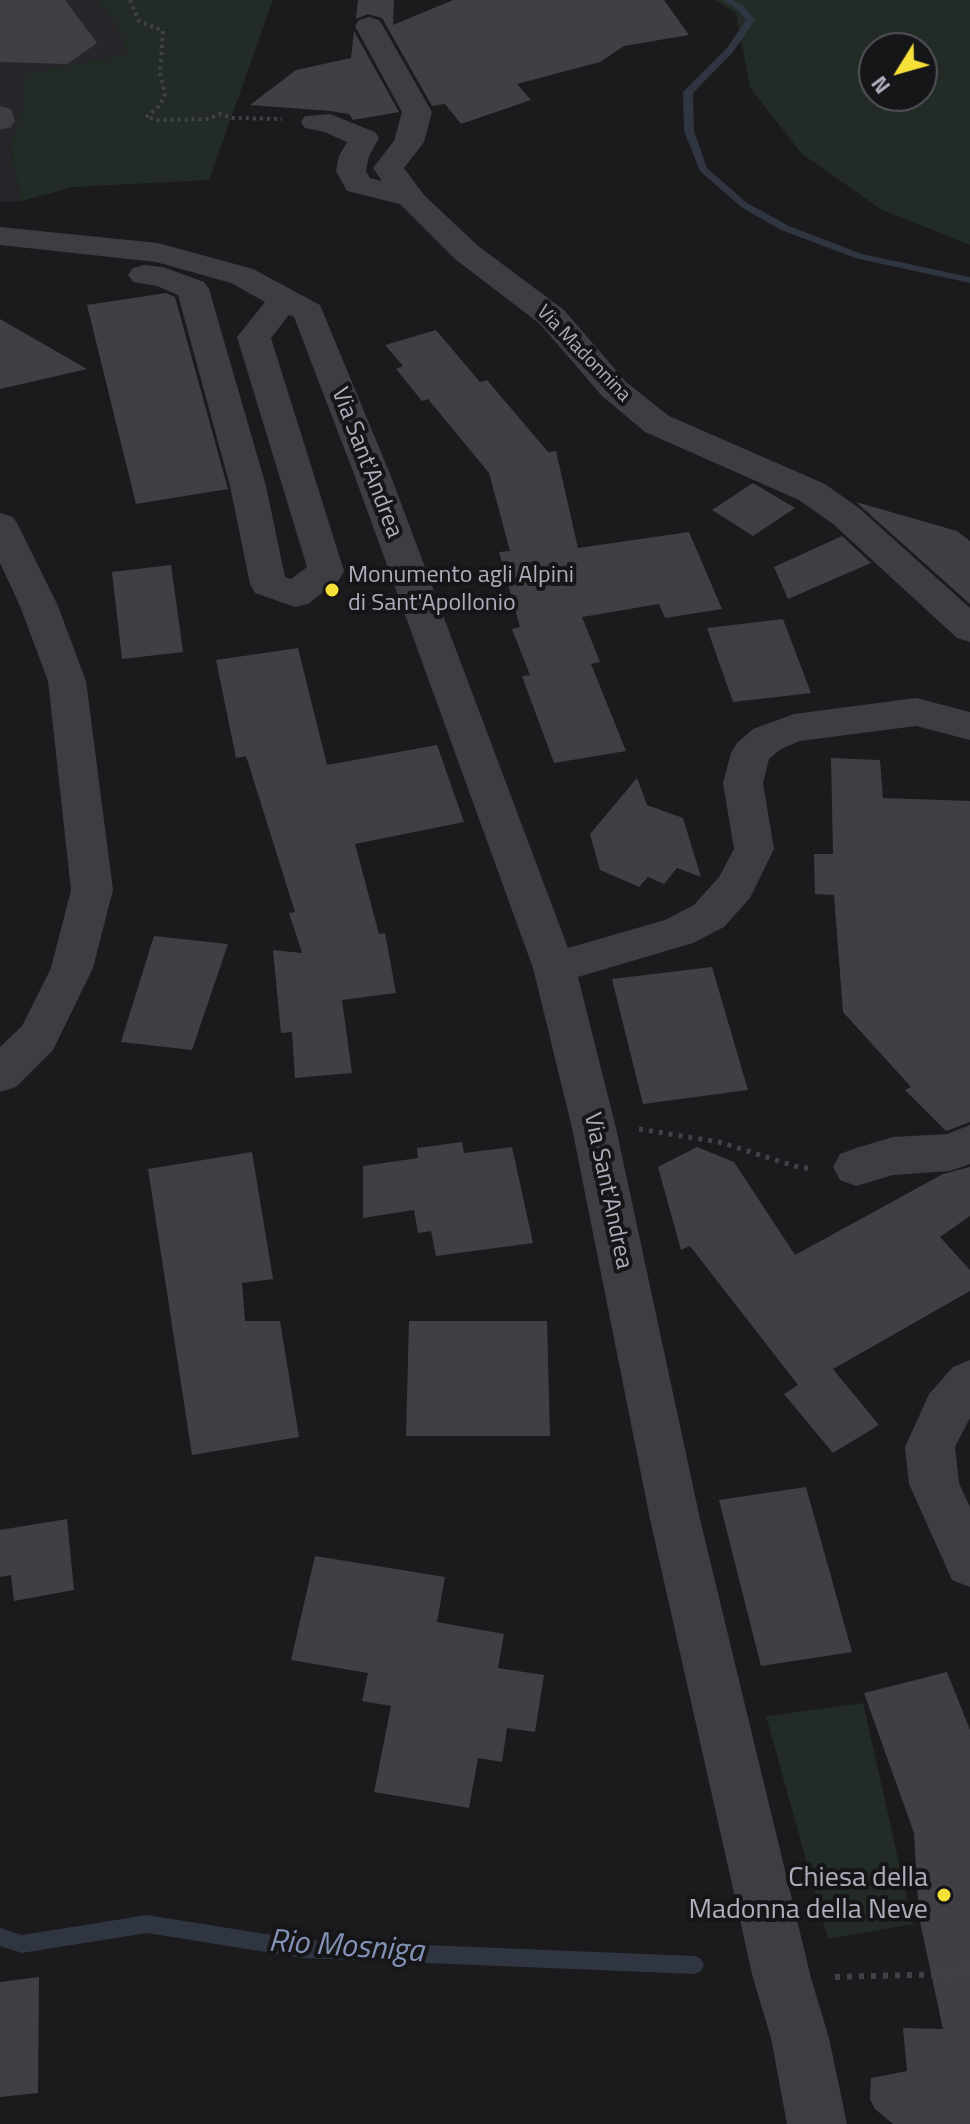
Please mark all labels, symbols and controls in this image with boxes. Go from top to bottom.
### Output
north arrow [858,32,938,112]
text: N [862,69,899,102]
street label: Via Madonnina [531,301,635,407]
street label: Via Sant'Andrea [324,384,408,542]
place label: Monumento agli Alpini di Sant'Apollonio [348,562,574,618]
marker: Monumento agli Alpini di Sant'Apollonio [323,581,341,599]
street label: Via Sant'Andrea [576,1110,638,1272]
place label: Chiesa della Madonna della Neve [688,1862,928,1928]
marker: Chiesa della Madonna della Neve [935,1886,953,1904]
water label: Rio Mosniga [267,1923,425,1973]

